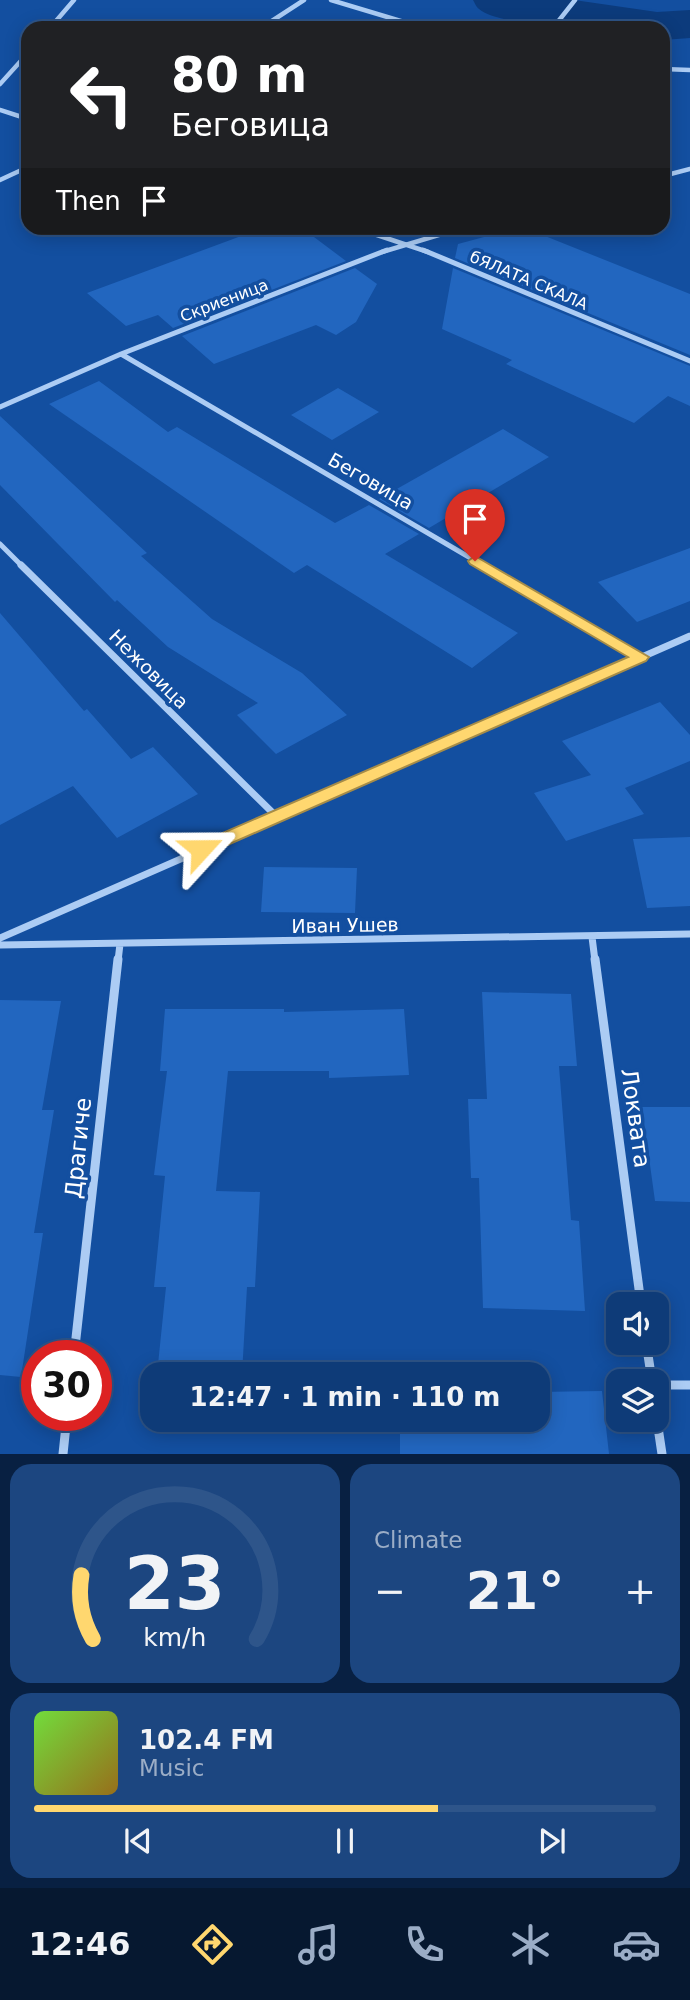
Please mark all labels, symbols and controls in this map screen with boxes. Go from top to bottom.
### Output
text: 80 m [171,47,307,104]
icon: left [56,49,147,140]
text: Беговица [171,106,330,144]
icon: arrive [135,182,173,220]
text: Then [56,186,121,216]
street label: бЯЛАТА СКАЛА [467,247,591,314]
street label: Скриеница [177,275,271,326]
street label: Беговица [325,448,417,514]
pin [445,489,505,561]
icon: arrive [456,500,494,538]
street label: Нежовица [105,625,193,713]
position arrow [164,812,238,886]
street label: Иван Ушев [291,913,399,937]
street label: Локвата [616,1066,656,1170]
street label: Драгиче [60,1096,96,1200]
map controls [606,1292,669,1432]
button: sound [606,1292,669,1355]
speed limit sign: 30 [21,1340,112,1431]
button: layers [606,1369,669,1432]
text: 12:47 · 1 min · 110 m [190,1382,500,1412]
text: Climate [374,1527,463,1553]
text: 23 [124,1542,226,1627]
text: 21° [466,1561,564,1621]
text: − [374,1569,406,1613]
text: + [624,1569,656,1613]
text: km/h [143,1623,207,1652]
text: 102.4 FM [139,1725,274,1755]
text: Music [139,1755,204,1781]
icon: previous [119,1822,157,1860]
icon: pause [326,1822,364,1860]
icon: next [533,1822,571,1860]
icon: directions [188,1920,237,1969]
icon: music [294,1920,343,1969]
icon: phone [400,1920,449,1969]
icon: climate [506,1920,555,1969]
icon: car [612,1920,661,1969]
text: 12:46 [29,1925,130,1963]

